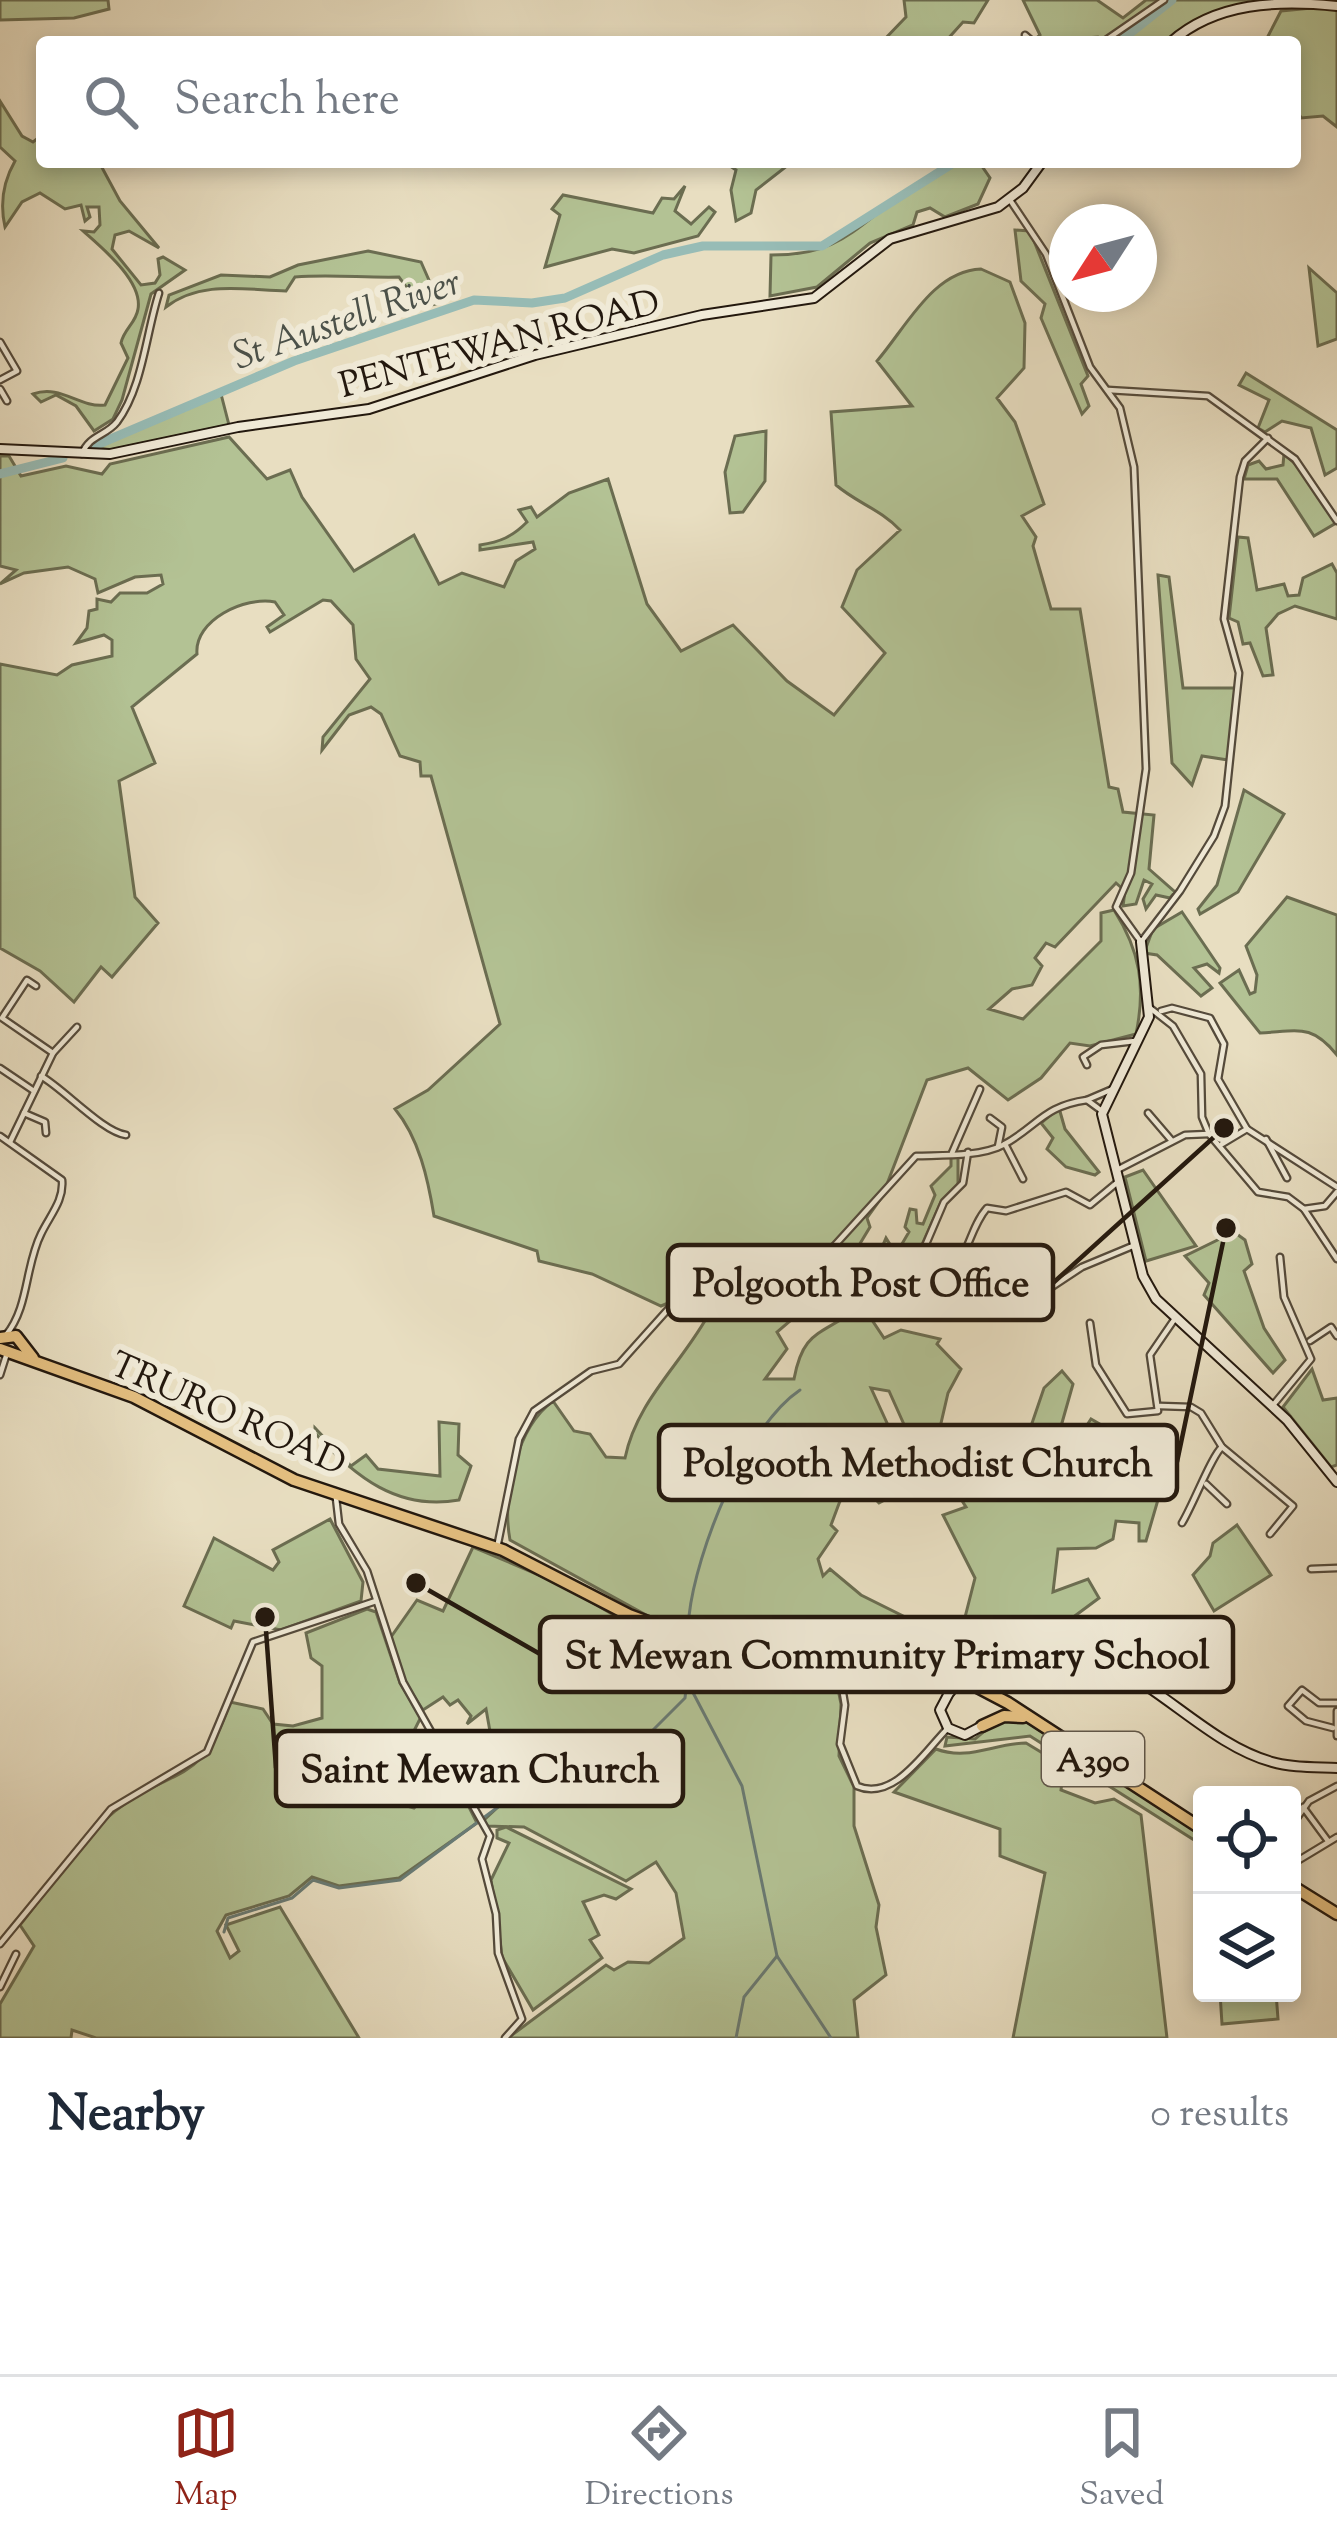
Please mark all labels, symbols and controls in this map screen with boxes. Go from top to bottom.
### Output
search box [36,36,1301,168]
icon: search [78,69,144,135]
text: Search here [174,70,400,135]
north arrow [1049,204,1157,312]
water label: St Austell River [226,256,469,387]
street label: PENTEWAN ROAD [334,278,666,414]
callout: Polgooth Post Office [668,1245,1053,1320]
text: Polgooth Post Office [693,1259,1029,1315]
street label: TRURO ROAD [101,1340,354,1491]
callout: Polgooth Methodist Church [659,1425,1177,1500]
text: Polgooth Methodist Church [683,1439,1153,1495]
callout: St Mewan Community Primary School [540,1617,1233,1692]
text: St Mewan Community Primary School [564,1631,1210,1687]
callout: Saint Mewan Church [276,1731,683,1806]
road number: A390 [1042,1732,1144,1786]
text: Saint Mewan Church [300,1745,660,1801]
map controls [1193,1786,1301,2002]
button: locate [1193,1786,1301,1894]
button: layers [1193,1894,1301,2002]
text: Nearby [48,2080,205,2153]
text: 0 results [1150,2088,1289,2144]
tab: Map [173,2400,239,2520]
tab: Directions [585,2400,734,2520]
tab: Saved [1079,2400,1164,2520]

